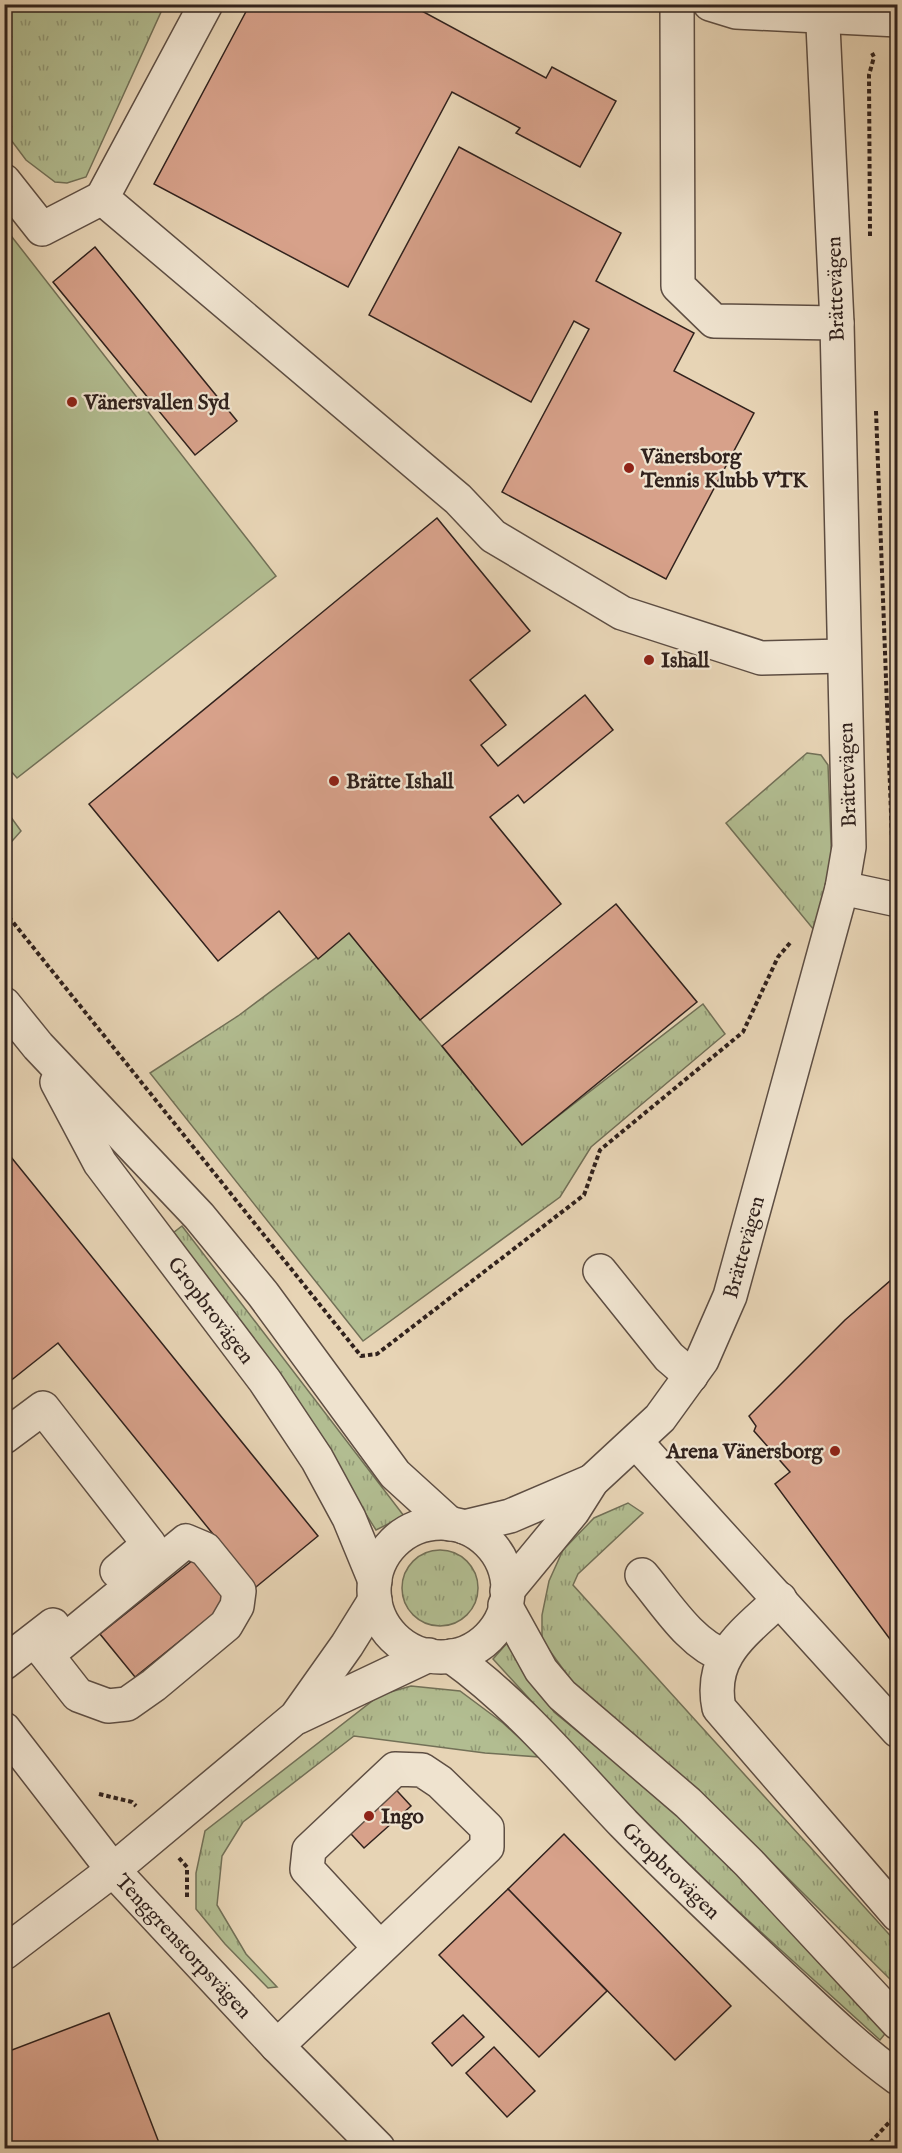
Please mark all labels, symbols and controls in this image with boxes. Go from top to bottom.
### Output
street label: Brättevägen [821,236,852,342]
place label: Vänersvallen Syd [83,390,230,417]
marker: Vänersvallen Syd [65,395,79,409]
place label: Vänersborg Tennis Klubb VTK [640,444,808,495]
marker: Vänersborg Tennis Klubb VTK [622,461,636,475]
place label: Ishall [661,648,710,675]
marker: Ishall [642,653,656,667]
street label: Brättevägen [833,722,864,828]
place label: Brätte Ishall [346,769,455,796]
marker: Brätte Ishall [327,774,341,788]
street label: Brättevägen [718,1193,772,1302]
street label: Gropbrovägen [161,1252,259,1370]
place label: Arena Vänersborg [665,1439,824,1466]
marker: Arena Vänersborg [828,1444,842,1458]
place label: Ingo [381,1804,425,1831]
marker: Ingo [362,1809,376,1823]
street label: Gropbrovägen [615,1817,725,1926]
street label: Tenggrenstorpsvägen [109,1869,257,2025]

